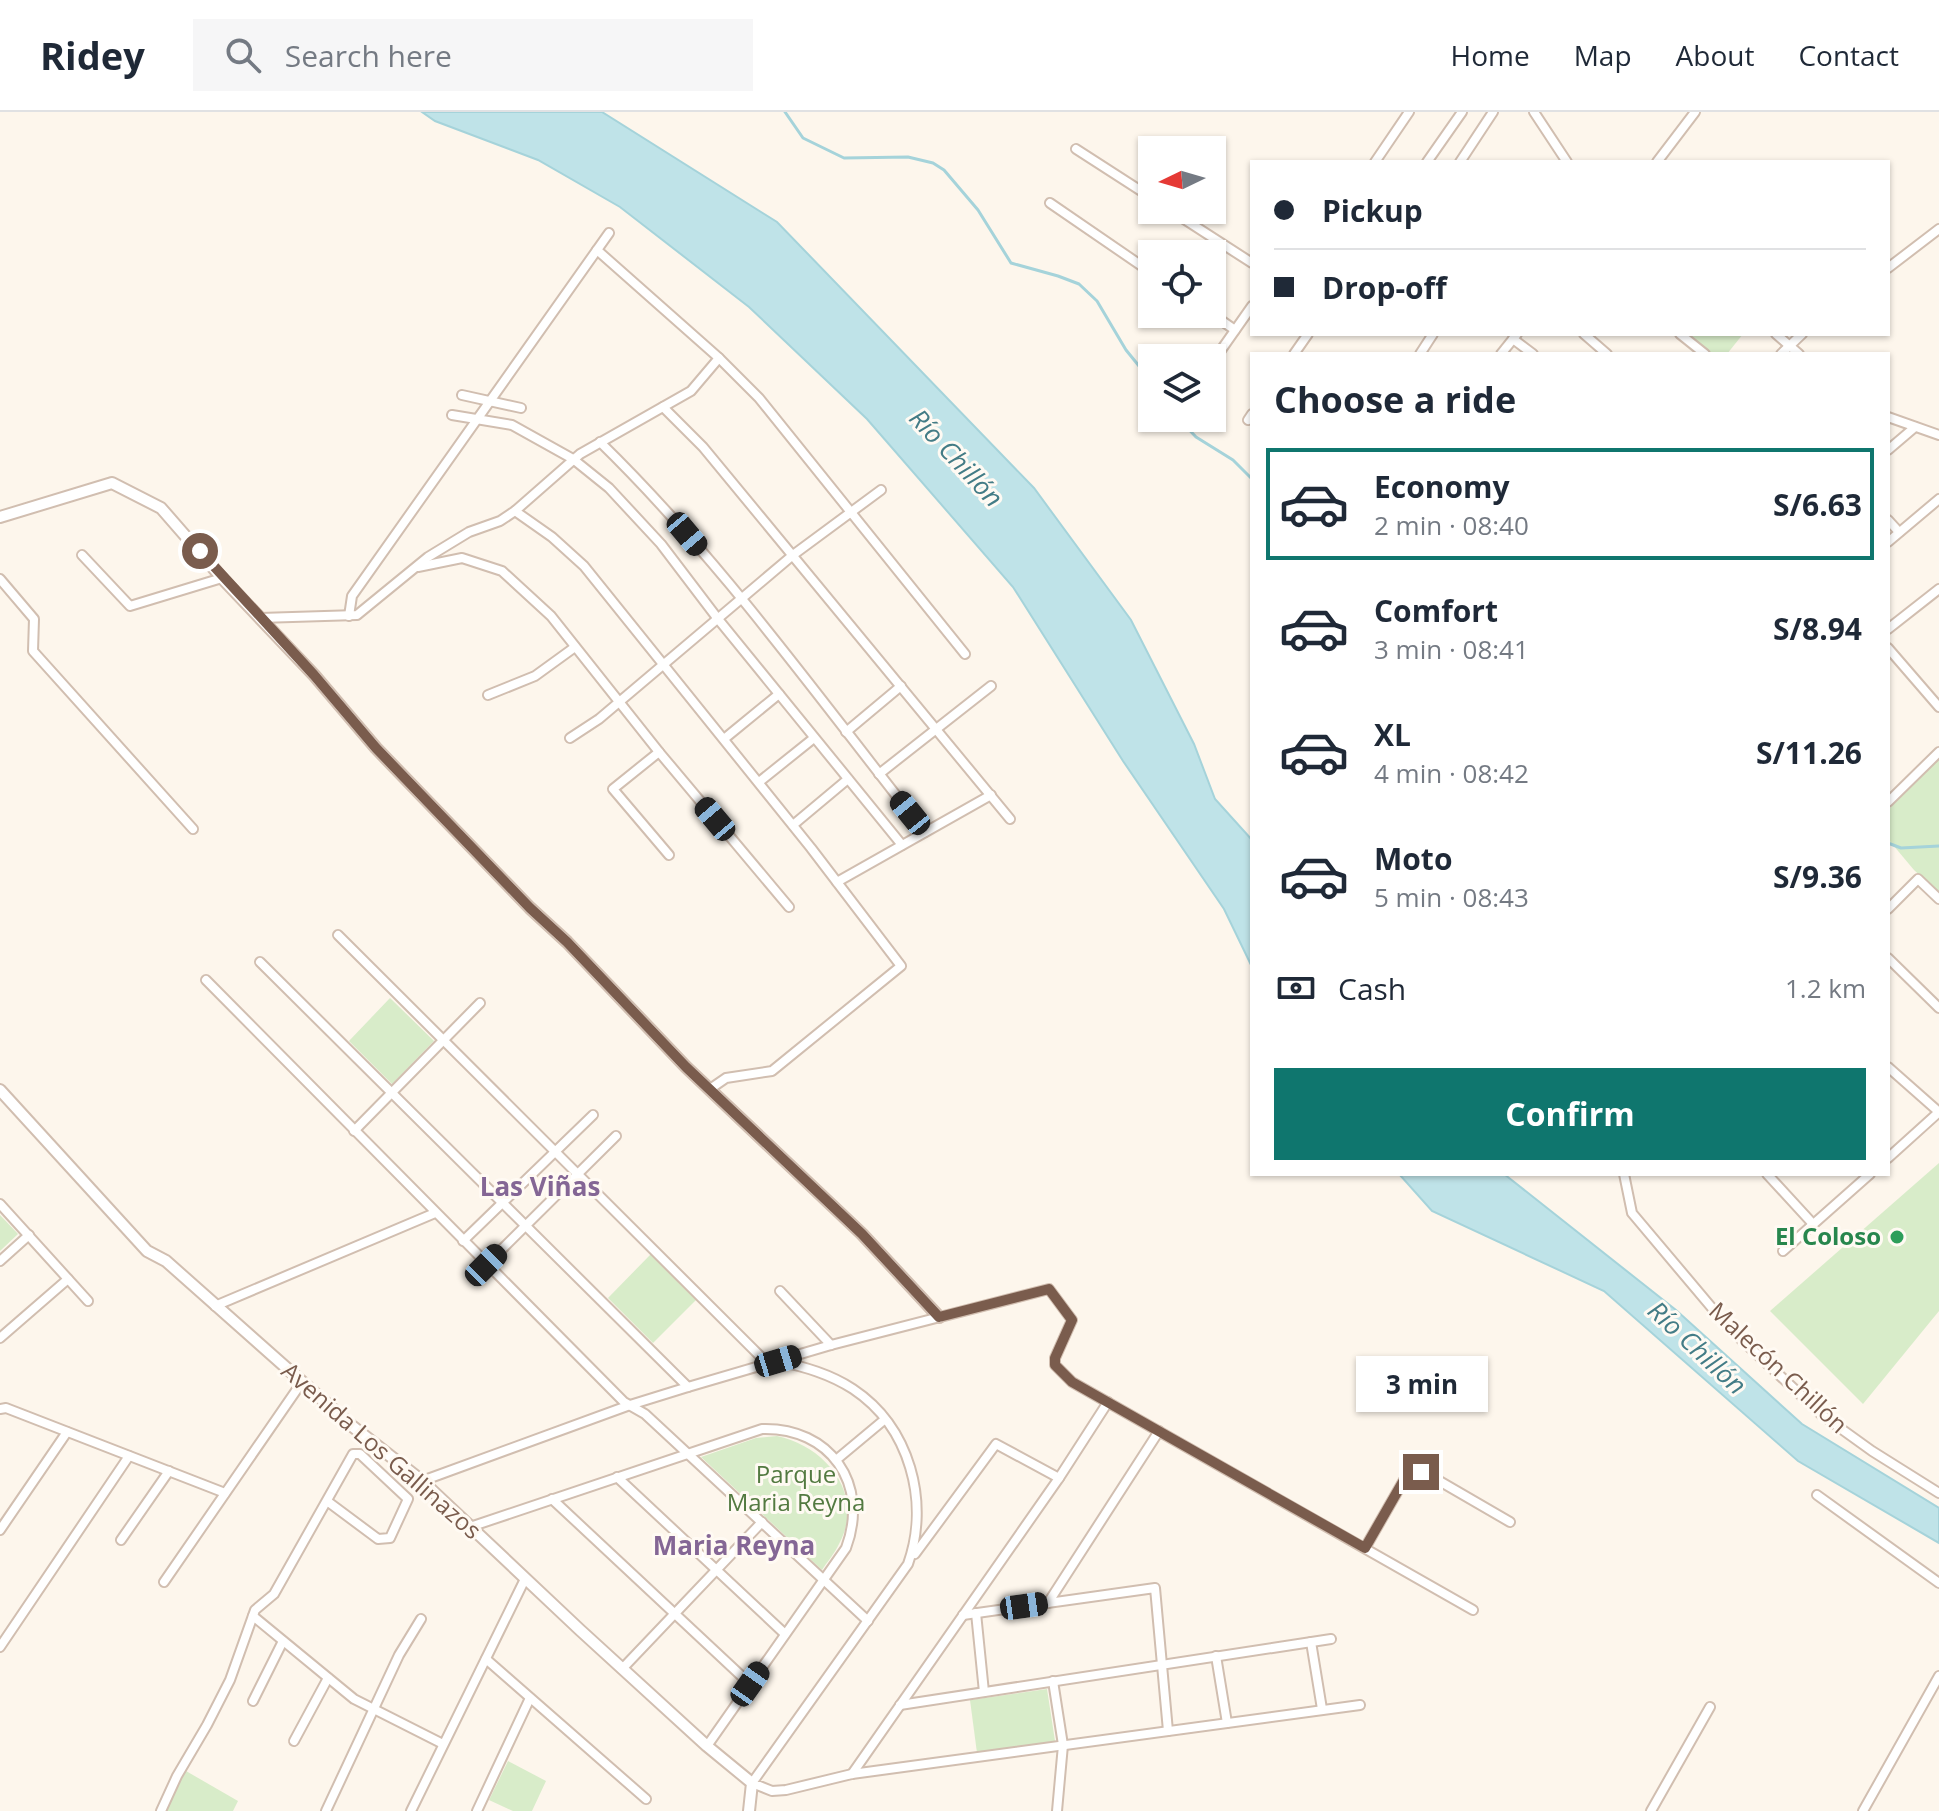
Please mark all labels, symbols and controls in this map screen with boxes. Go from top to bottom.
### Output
search box [193,19,753,91]
text: Ridey [40,29,145,81]
icon: search [221,33,265,77]
text: Search here [285,35,452,76]
text: Home [1451,36,1530,74]
text: Map [1574,36,1632,74]
text: About [1676,36,1754,74]
text: Contact [1798,36,1899,74]
north arrow [1138,136,1226,224]
map controls [1138,136,1226,432]
text: Pickup [1322,190,1423,231]
button: locate [1138,240,1226,328]
text: Drop-off [1322,267,1447,308]
button: layers [1138,344,1226,432]
text: Choose a ride [1274,375,1516,424]
water label: Río Chillón [902,400,1012,514]
text: Economy [1374,466,1510,507]
icon: car [1278,468,1350,540]
text: S/6.63 [1773,484,1862,525]
text: 2 min · 08:40 [1374,507,1529,543]
car [662,508,712,560]
route start [182,533,218,569]
text: Comfort [1374,590,1498,631]
icon: car [1278,592,1350,664]
text: S/8.94 [1773,608,1862,649]
text: 3 min · 08:41 [1374,631,1529,667]
text: XL [1374,714,1411,755]
icon: car [1278,716,1350,788]
text: S/11.26 [1756,732,1862,773]
text: 4 min · 08:42 [1374,755,1529,791]
car [886,787,934,839]
car [690,793,740,845]
text: Moto [1374,838,1452,879]
icon: car [1278,840,1350,912]
text: S/9.36 [1773,856,1862,897]
text: 5 min · 08:43 [1374,879,1529,915]
icon: cash [1274,966,1318,1010]
text: Cash [1338,968,1406,1009]
text: 1.2 km [1785,970,1866,1006]
button: Confirm [1274,1068,1866,1160]
district label: Las Viñas [480,1168,600,1204]
place label: El Coloso [1775,1219,1881,1252]
marker: El Coloso [1888,1228,1906,1246]
car [461,1240,511,1290]
water label: Río Chillón [1641,1292,1755,1402]
street label: Malecón Chillón [1702,1294,1856,1440]
car [752,1343,804,1379]
street label: Avenida Los Gallinazos [275,1354,489,1546]
callout: 3 min [1355,1356,1487,1412]
text: 3 min [1386,1366,1458,1402]
route end [1403,1454,1439,1490]
park label: Parque Maria Reyna [727,1457,865,1518]
district label: Maria Reyna [653,1527,815,1563]
car [999,1591,1049,1621]
car [726,1657,774,1711]

